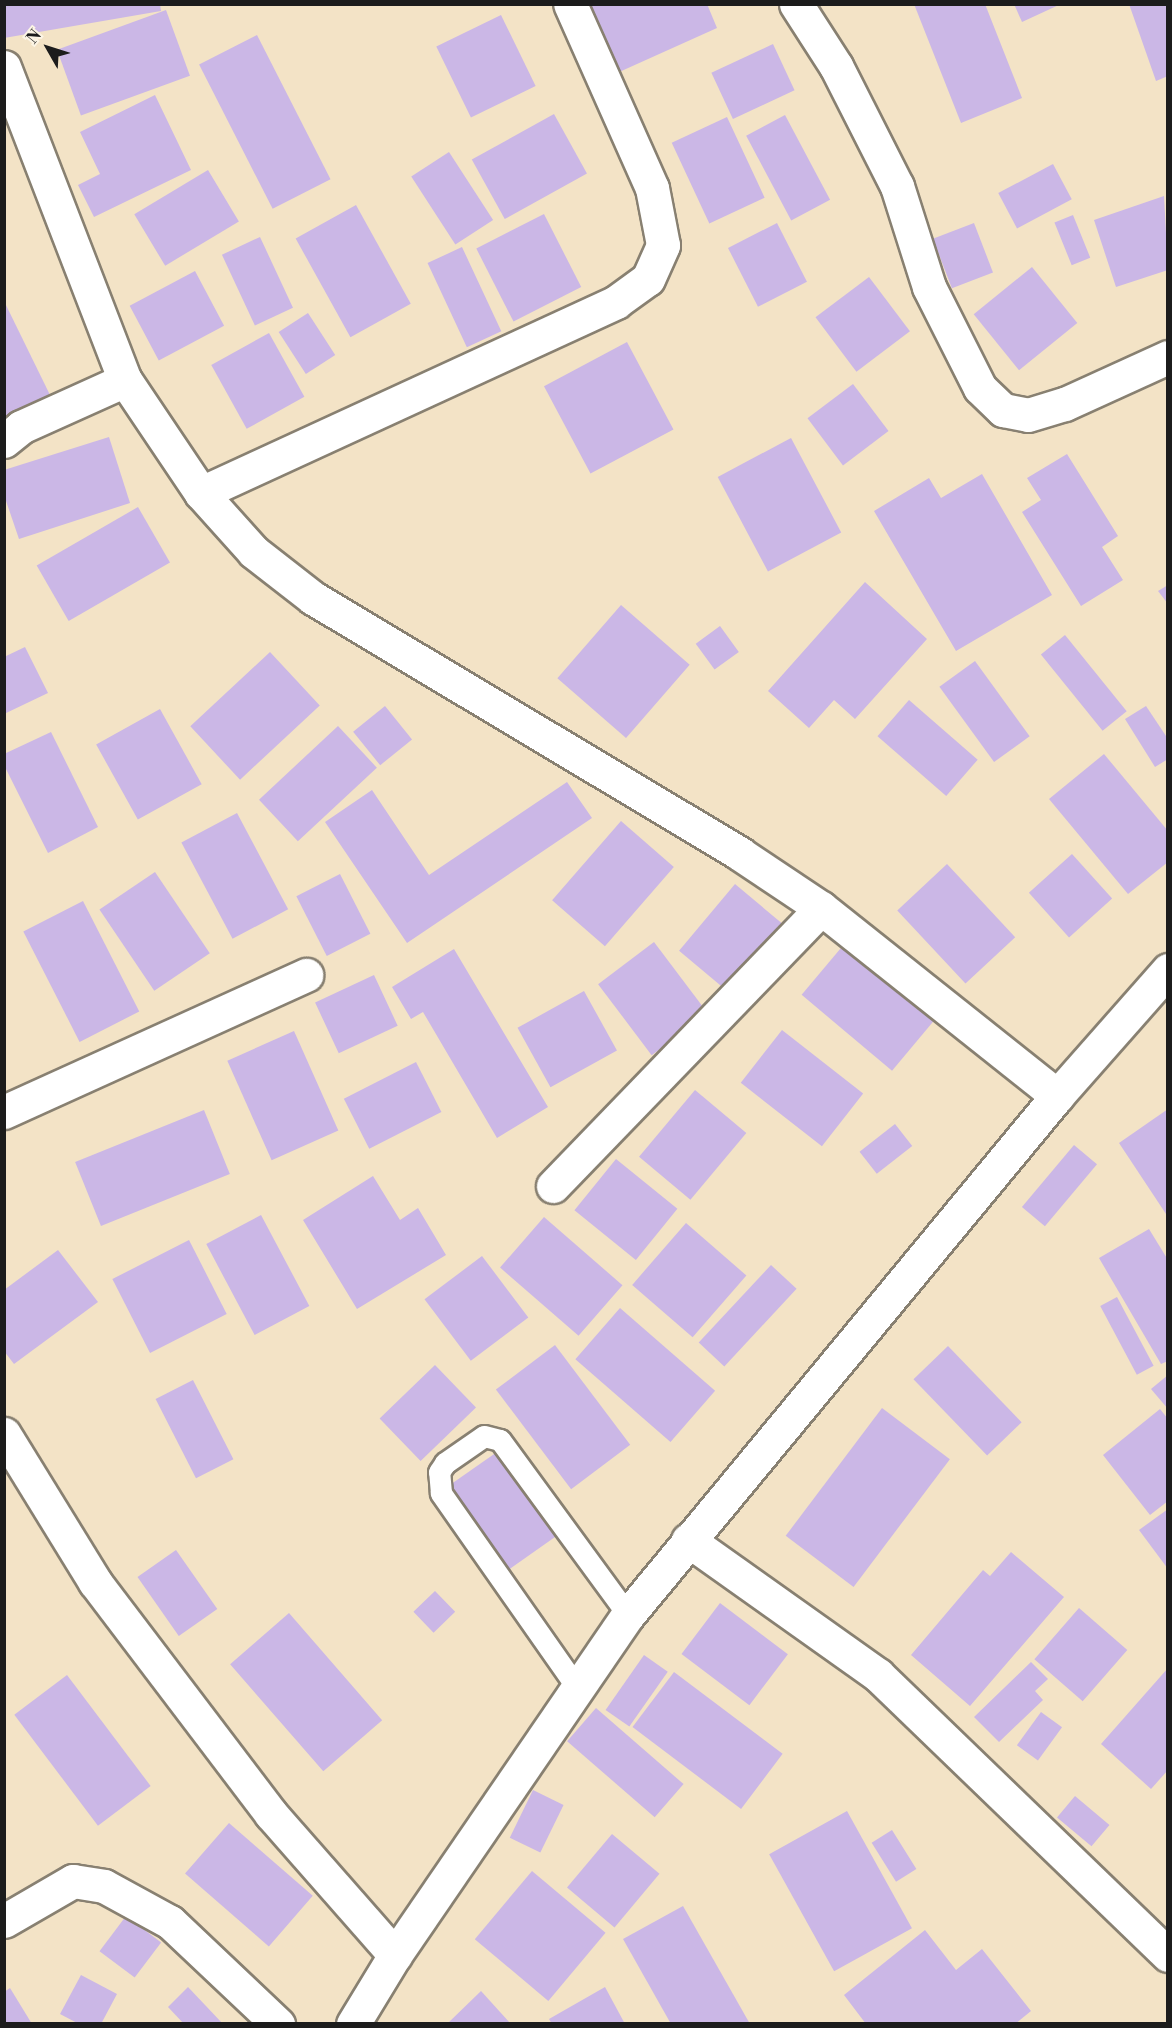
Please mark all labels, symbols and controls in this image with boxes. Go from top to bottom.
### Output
north arrow [18,18,78,78]
text: N [22,25,46,48]

